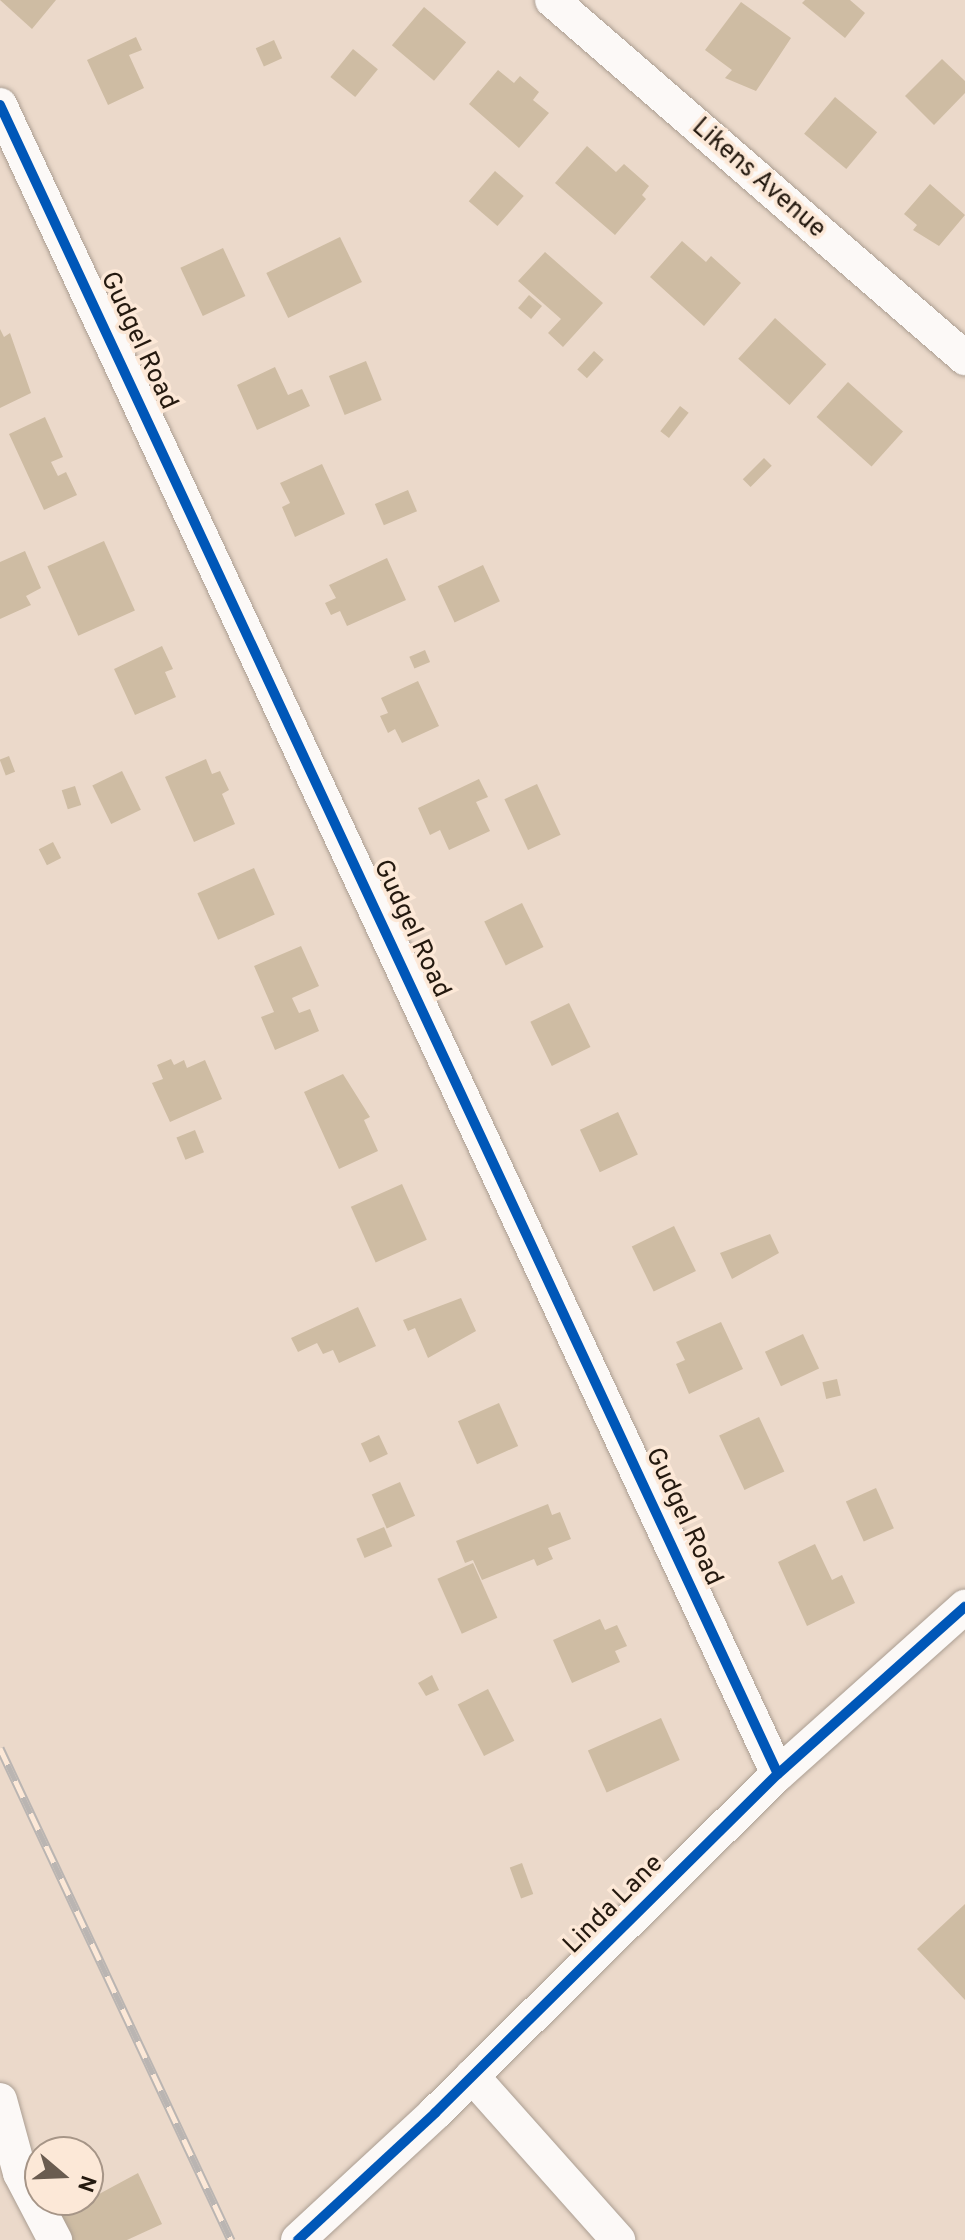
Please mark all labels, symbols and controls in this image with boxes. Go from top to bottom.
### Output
street label: Likens Avenue [684,112,832,246]
street label: Gudgel Road [92,267,184,415]
street label: Gudgel Road [365,855,457,1003]
street label: Gudgel Road [637,1443,729,1591]
street label: Linda Lane [558,1849,670,1961]
north arrow [24,2136,104,2216]
text: N [70,2171,101,2195]

